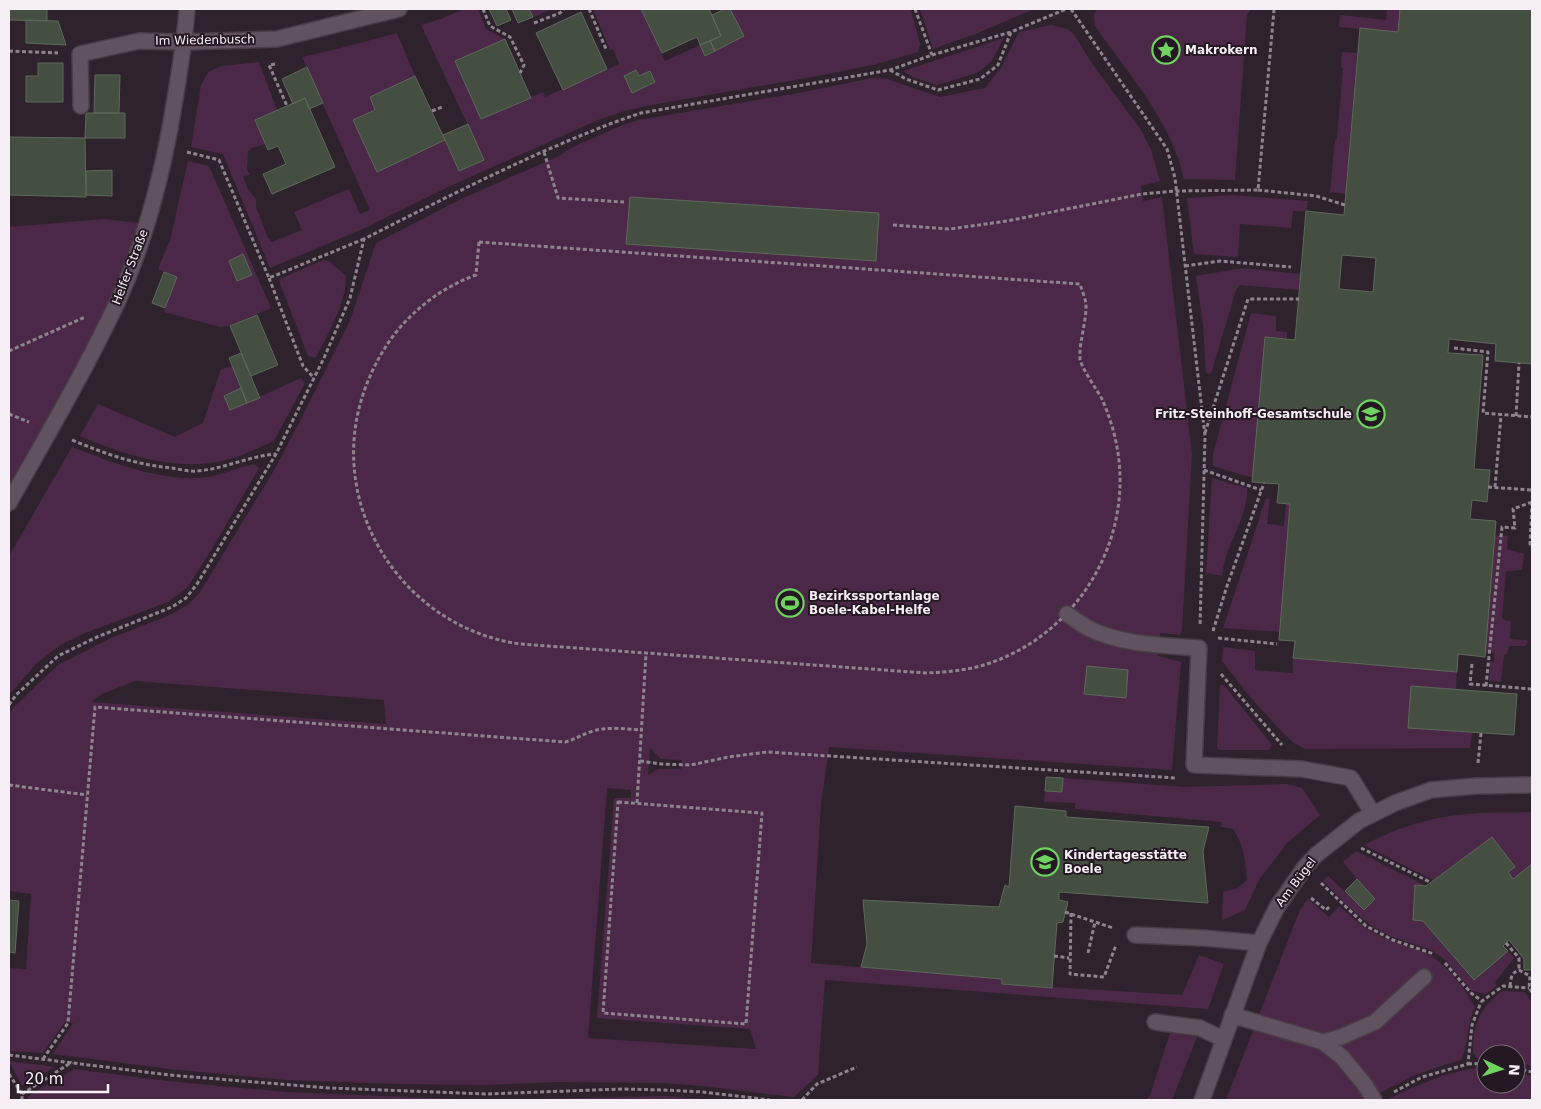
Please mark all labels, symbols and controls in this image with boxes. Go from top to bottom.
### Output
street label: Im Wiedenbusch [155,32,255,48]
place icon: Makrokern [1151,35,1181,65]
place label: Makrokern [1185,43,1257,57]
street label: Helfer Straße [109,227,151,307]
school or university icon: Fritz-Steinhoff-Gesamtschule [1356,399,1386,429]
place label: Fritz-Steinhoff-Gesamtschule [1155,407,1352,421]
sports icon: Bezirkssportanlage Boele-Kabel-Helfe [775,588,805,618]
place label: Bezirkssportanlage Boele-Kabel-Helfe [809,589,940,617]
school or university icon: Kindertagesstätte Boele [1030,847,1060,877]
place label: Kindertagesstätte Boele [1064,848,1187,876]
street label: Am Bügel [1273,855,1319,909]
north arrow [1476,1044,1526,1094]
scale bar [18,1062,108,1094]
text: N [1506,1064,1522,1076]
text: 20 m [25,1070,63,1088]

